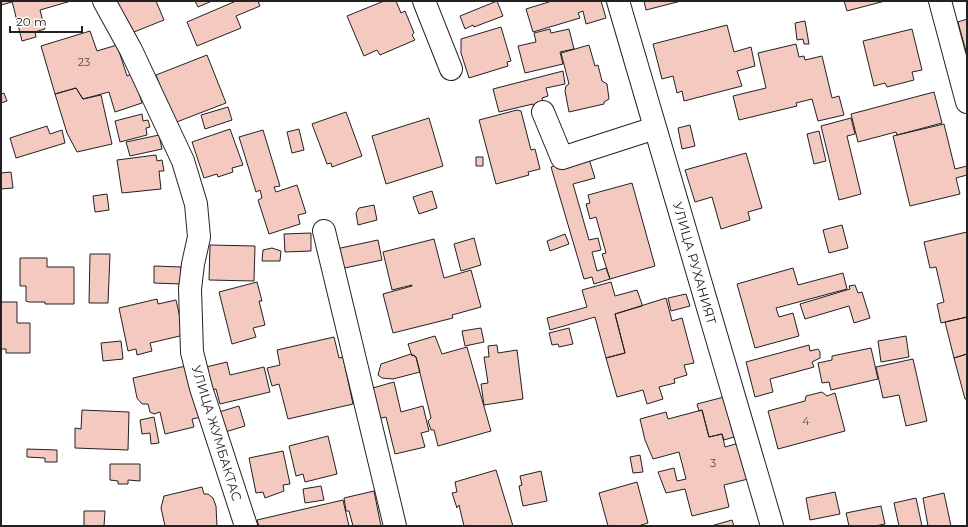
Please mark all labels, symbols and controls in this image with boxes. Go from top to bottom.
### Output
scale bar [10,8,82,34]
text: 20 m [16,14,47,29]
house number: 23 [78,55,90,69]
street label: УЛИЦА РУХАНИЯТ [670,200,720,326]
street label: УЛИЦА ЖУМБАКТАС [189,363,245,503]
house number: 4 [802,414,810,428]
house number: 3 [710,456,716,470]

